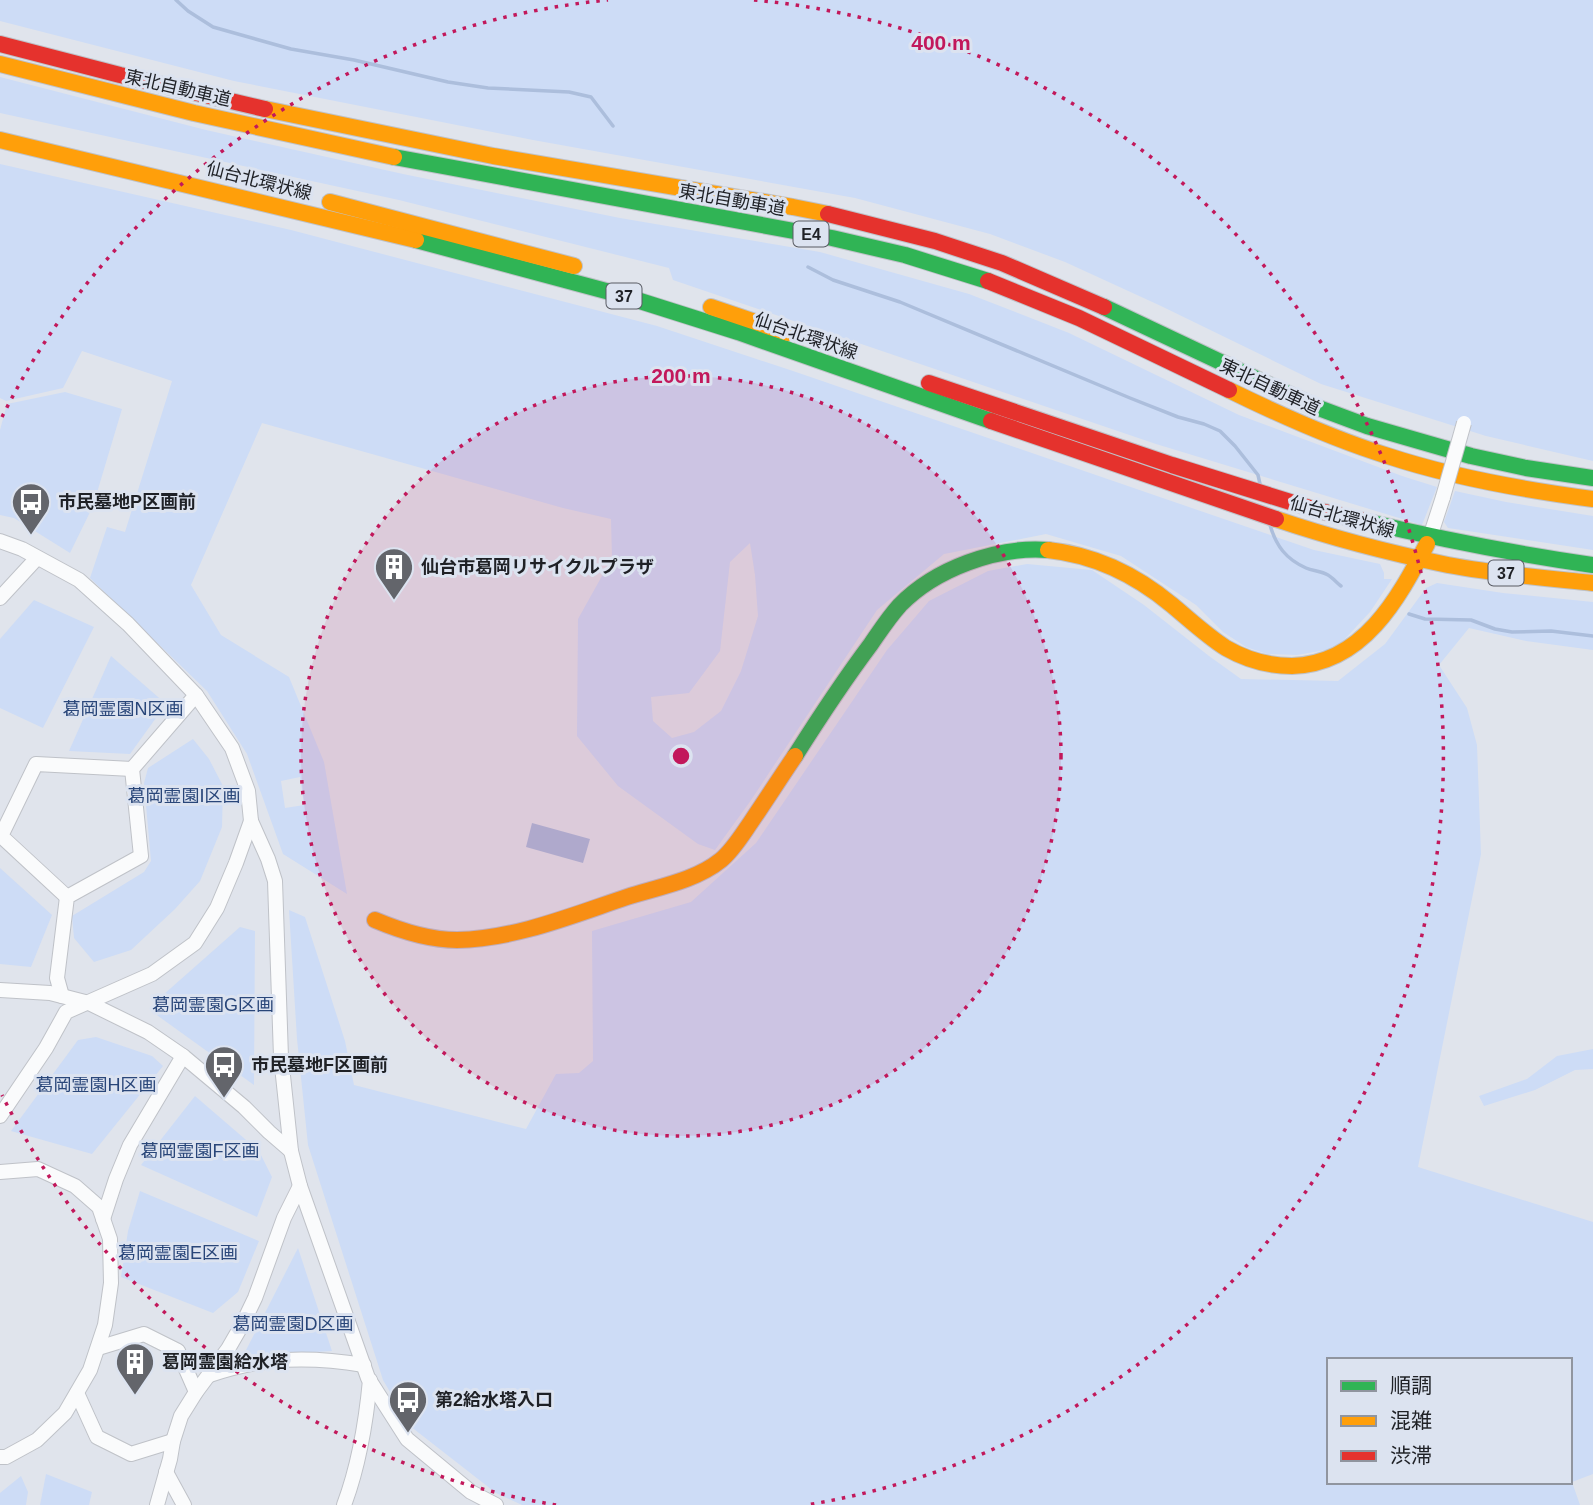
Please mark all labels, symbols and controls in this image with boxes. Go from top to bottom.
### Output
text: 400 m [911,31,971,54]
street label: 東北自動車道 [123,66,233,110]
street label: 仙台北環状線 [204,158,314,204]
street label: 東北自動車道 [677,181,787,219]
road number: E4 [794,222,828,246]
road number: 37 [606,284,642,308]
street label: 仙台北環状線 [752,309,860,363]
street label: 東北自動車道 [1217,355,1323,419]
text: 200 m [651,364,711,387]
bus stop icon: 市民墓地P区画前 [10,481,52,536]
place label: 市民墓地P区画前 [58,492,196,512]
street label: 仙台北環状線 [1287,493,1397,541]
building icon: 仙台市葛岡リサイクルプラザ [373,546,415,601]
place label: 仙台市葛岡リサイクルプラザ [421,557,654,577]
road number: 37 [1488,560,1524,586]
park label: 葛岡霊園N区画 [63,699,184,719]
centre of rings [669,744,693,768]
park label: 葛岡霊園I区画 [127,786,241,806]
park label: 葛岡霊園G区画 [152,995,274,1015]
bus stop icon: 市民墓地F区画前 [203,1044,245,1099]
place label: 市民墓地F区画前 [251,1055,388,1075]
park label: 葛岡霊園H区画 [36,1075,157,1095]
park label: 葛岡霊園F区画 [141,1141,260,1161]
park label: 葛岡霊園E区画 [118,1243,238,1263]
park label: 葛岡霊園D区画 [233,1314,354,1334]
building icon: 葛岡霊園給水塔 [114,1341,156,1396]
place label: 葛岡霊園給水塔 [162,1352,288,1372]
legend [1327,1358,1572,1484]
text: 順調 [1390,1374,1432,1397]
bus stop icon: 第2給水塔入口 [387,1379,429,1434]
place label: 第2給水塔入口 [435,1390,553,1410]
text: 混雑 [1390,1409,1432,1432]
text: 渋滞 [1390,1444,1432,1467]

